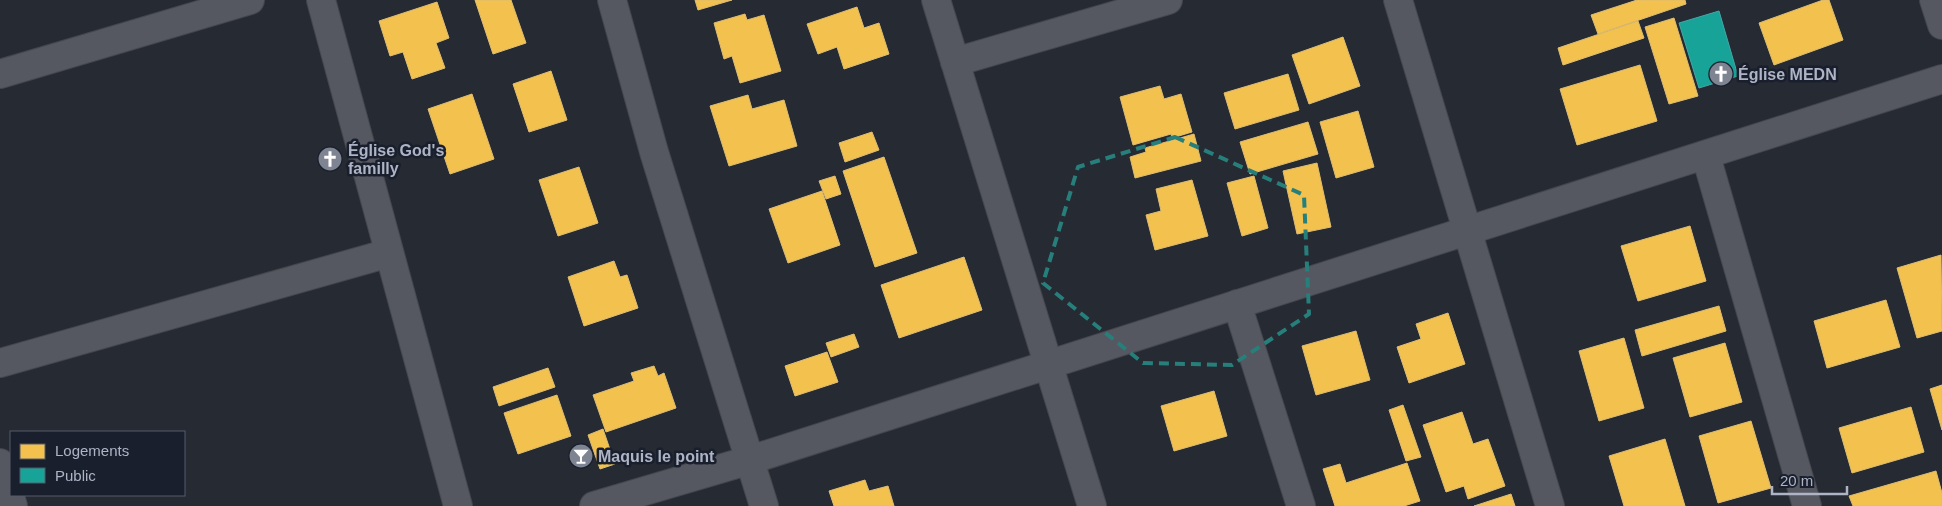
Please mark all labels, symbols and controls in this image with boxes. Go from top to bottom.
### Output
church icon: Église MEDN [1708,61,1734,87]
place label: Église MEDN [1738,65,1837,83]
place label: Église God's familly [348,141,444,177]
church icon: Église God's familly [317,146,343,172]
legend [10,431,185,496]
text: Logements [55,442,129,459]
bar icon: Maquis le point [568,443,594,469]
place label: Maquis le point [598,448,715,465]
scale bar [1772,464,1847,496]
text: Public [55,467,96,484]
text: 20 m [1780,472,1813,489]

